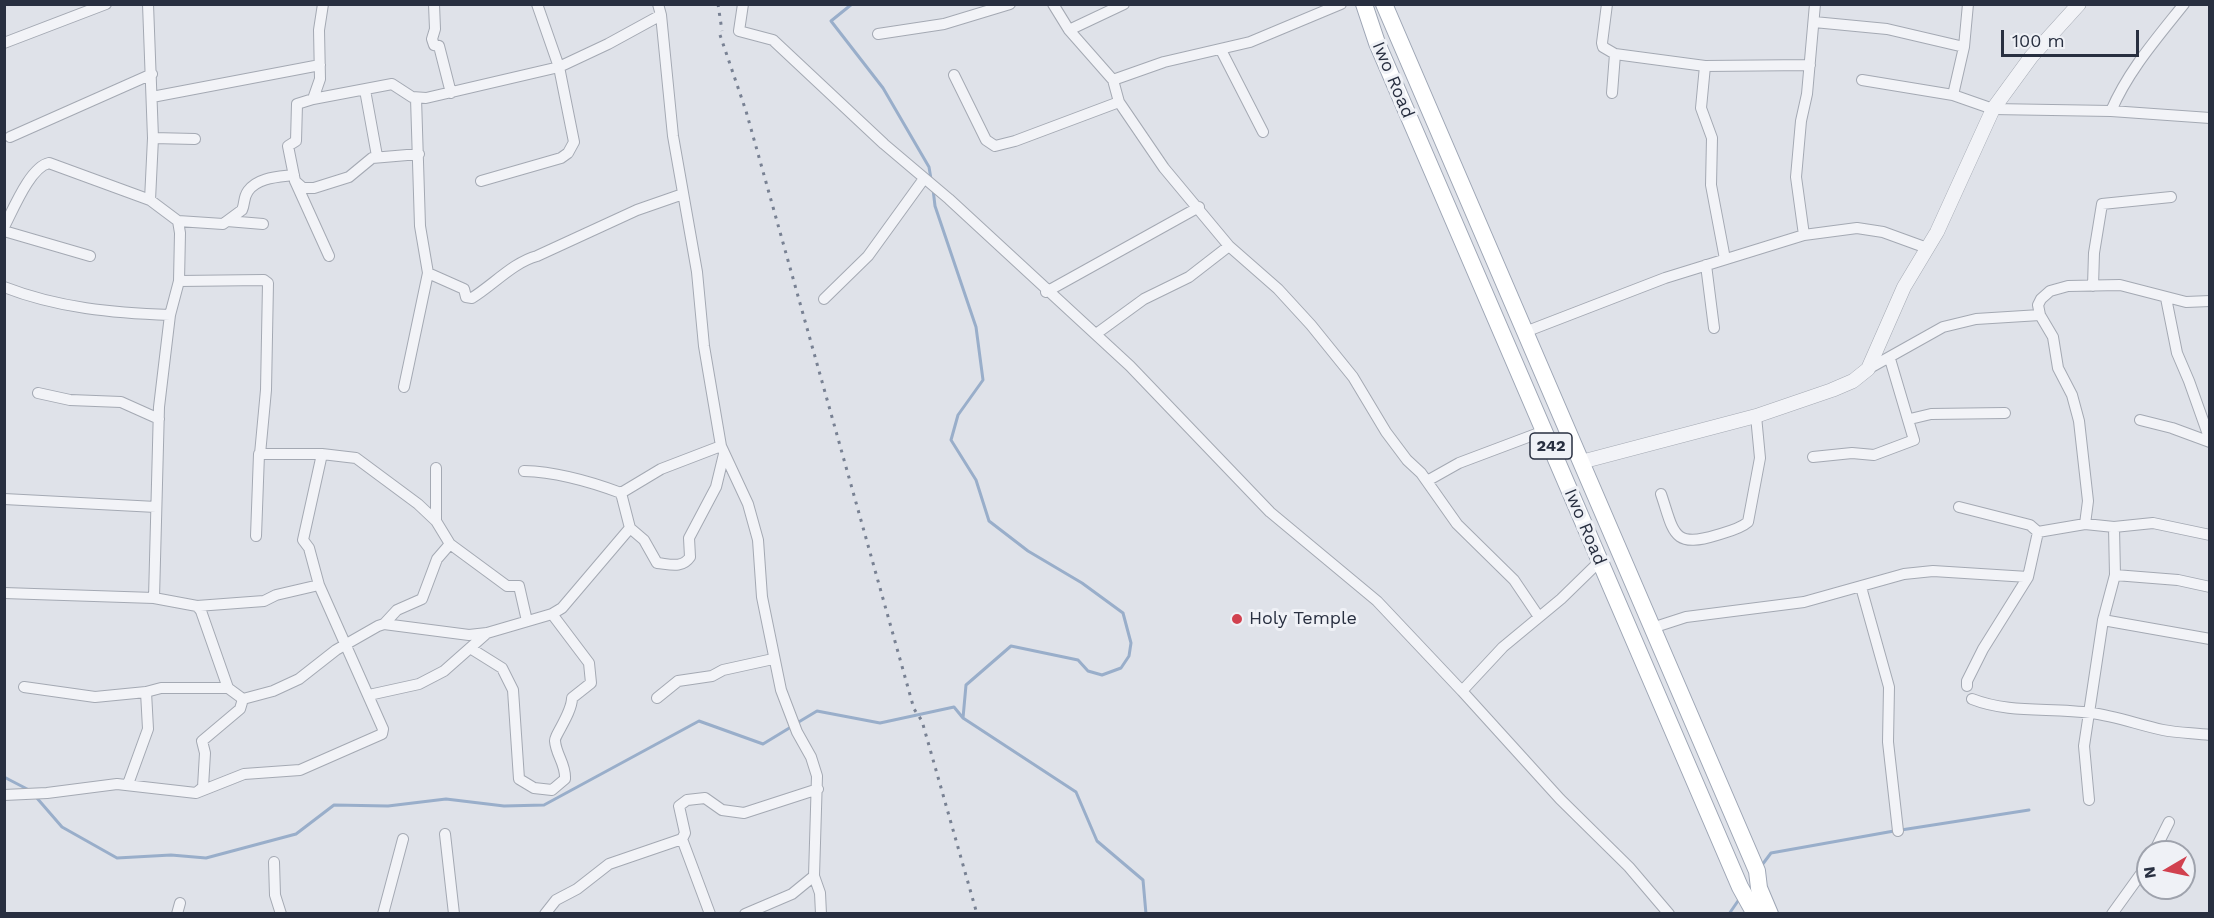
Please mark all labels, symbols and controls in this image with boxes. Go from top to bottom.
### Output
scale bar [2004,18,2142,56]
text: 100 m [2012,30,2065,51]
street label: Iwo Road [1367,39,1419,121]
road number: 242 [1530,433,1572,459]
street label: Iwo Road [1559,486,1611,568]
place label: Holy Temple [1249,608,1357,630]
marker: Holy Temple [1230,612,1244,626]
north arrow [2136,840,2196,900]
text: N [2139,865,2160,880]

